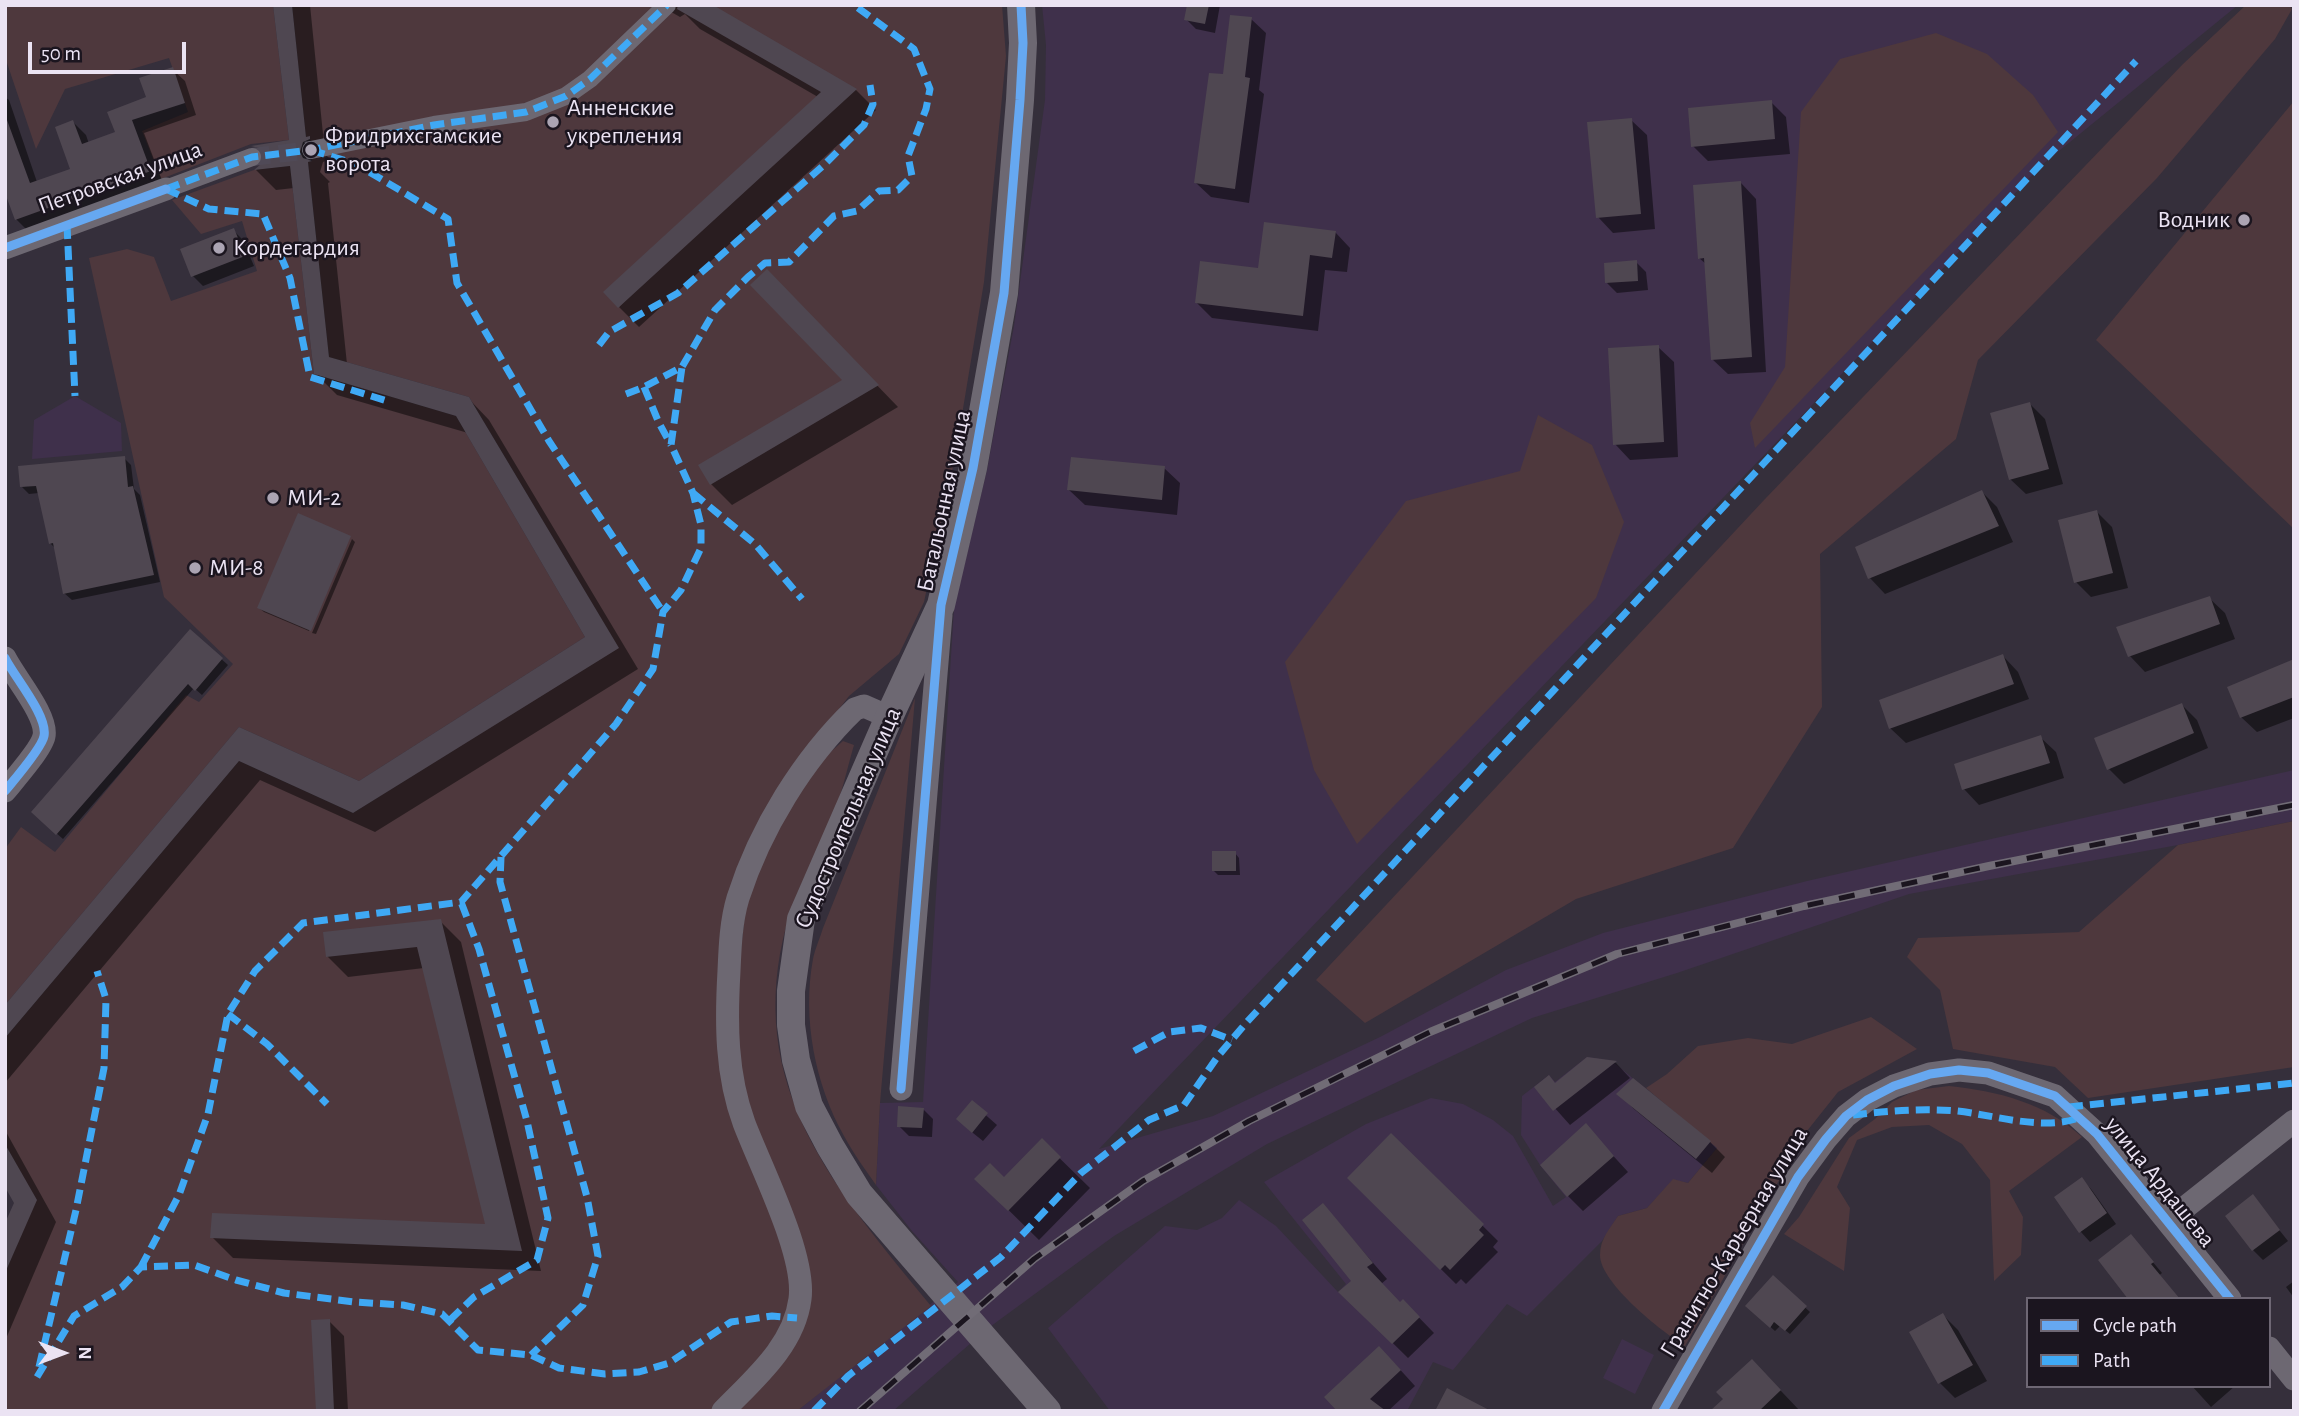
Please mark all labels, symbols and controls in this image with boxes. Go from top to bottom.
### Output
scale bar [32,28,189,72]
text: 50 m [41,43,81,64]
place label: Анненские укрепления [567,94,682,150]
marker: Анненские укрепления [545,114,561,130]
place label: Фридрихсгамские ворота [325,122,502,178]
street label: Петровская улица [34,135,206,221]
marker: Фридрихсгамские ворота [303,142,319,158]
place label: Водник [2157,206,2230,234]
marker: Водник [2236,212,2252,228]
place label: Кордегардия [233,234,360,262]
marker: Кордегардия [211,240,227,256]
street label: Батальонная улица [911,408,977,594]
place label: МИ-2 [287,484,341,512]
marker: МИ-2 [265,490,281,506]
place label: МИ-8 [209,554,264,582]
marker: МИ-8 [187,560,203,576]
street label: Судостроительная улица [788,703,908,933]
street label: улица Ардашева [2099,1111,2221,1253]
street label: Гранитно-Карьерная улица [1654,1121,1814,1363]
legend [2026,1297,2271,1388]
text: Cycle path [2093,1315,2177,1336]
north arrow [28,1318,98,1388]
text: N [75,1346,94,1360]
text: Path [2093,1350,2131,1371]

